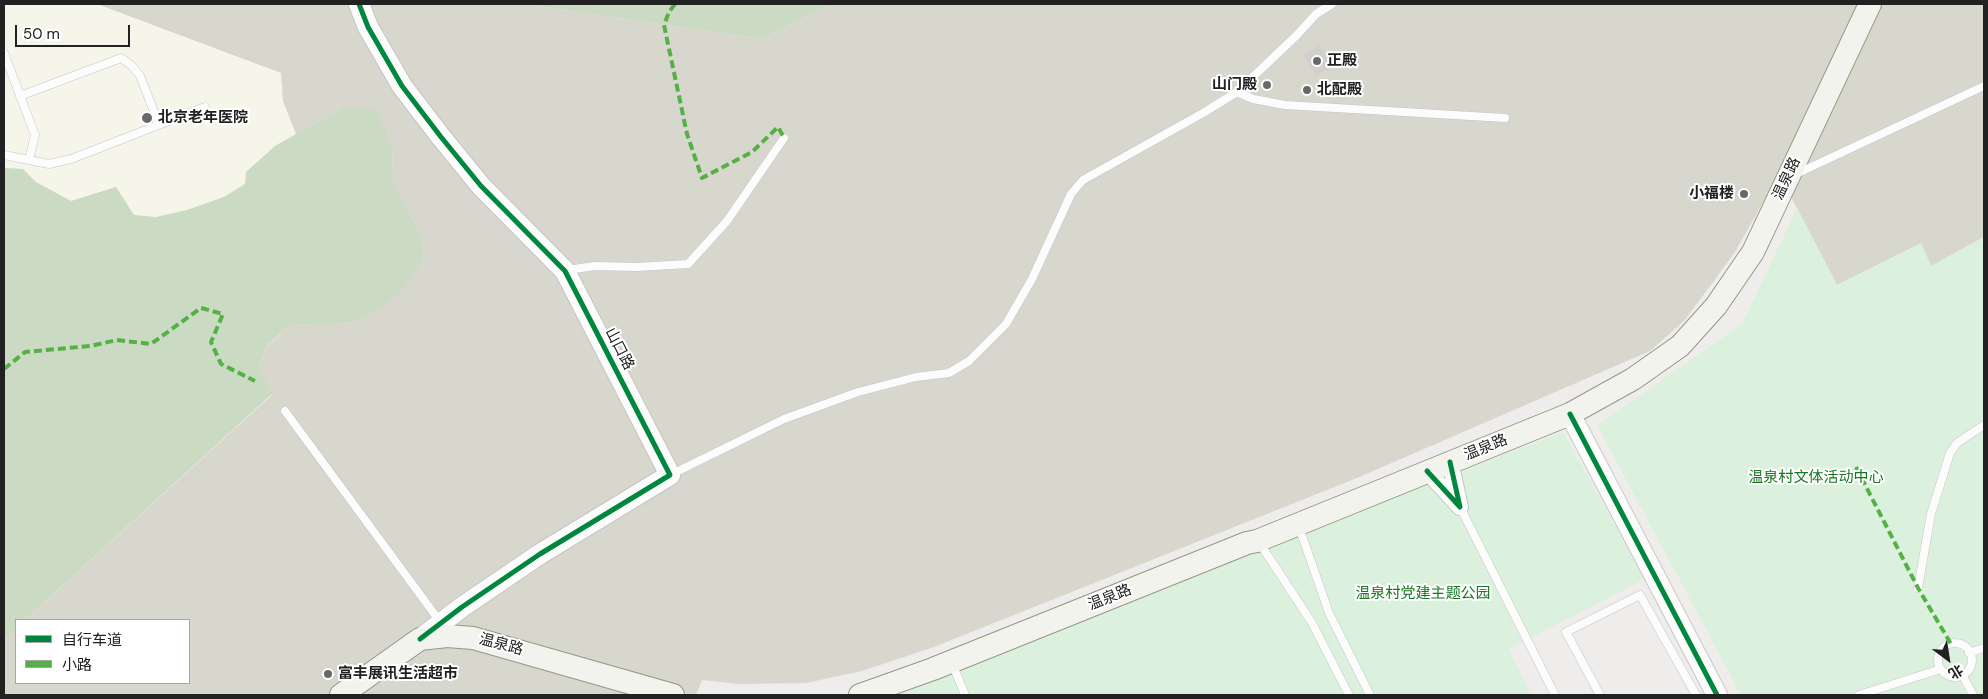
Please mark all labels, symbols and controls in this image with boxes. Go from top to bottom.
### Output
scale bar [18,15,132,47]
text: 50 m [23,24,60,44]
place label: 正殿 [1327,52,1357,70]
marker: 正殿 [1311,55,1323,67]
place label: 山门殿 [1212,76,1257,94]
marker: 山门殿 [1261,79,1273,91]
place label: 北配殿 [1317,81,1362,99]
marker: 北配殿 [1301,84,1313,96]
place label: 北京老年医院 [158,109,248,127]
marker: 北京老年医院 [140,111,154,125]
street label: 温泉路 [1769,155,1805,203]
place label: 小福楼 [1689,185,1734,203]
marker: 小福楼 [1738,188,1750,200]
street label: 山口路 [601,325,637,373]
street label: 温泉路 [1462,431,1510,465]
park label: 温泉村文体活动中心 [1749,469,1883,487]
street label: 温泉路 [1086,581,1134,615]
park label: 温泉村党建主题公园 [1356,585,1490,603]
legend [15,619,190,684]
text: 自行车道 [62,630,122,650]
street label: 温泉路 [477,630,525,660]
north arrow [1923,634,1973,684]
text: 小路 [62,655,92,675]
text: 北 [1945,661,1966,683]
place label: 富丰展讯生活超市 [338,665,458,683]
marker: 富丰展讯生活超市 [322,668,334,680]

